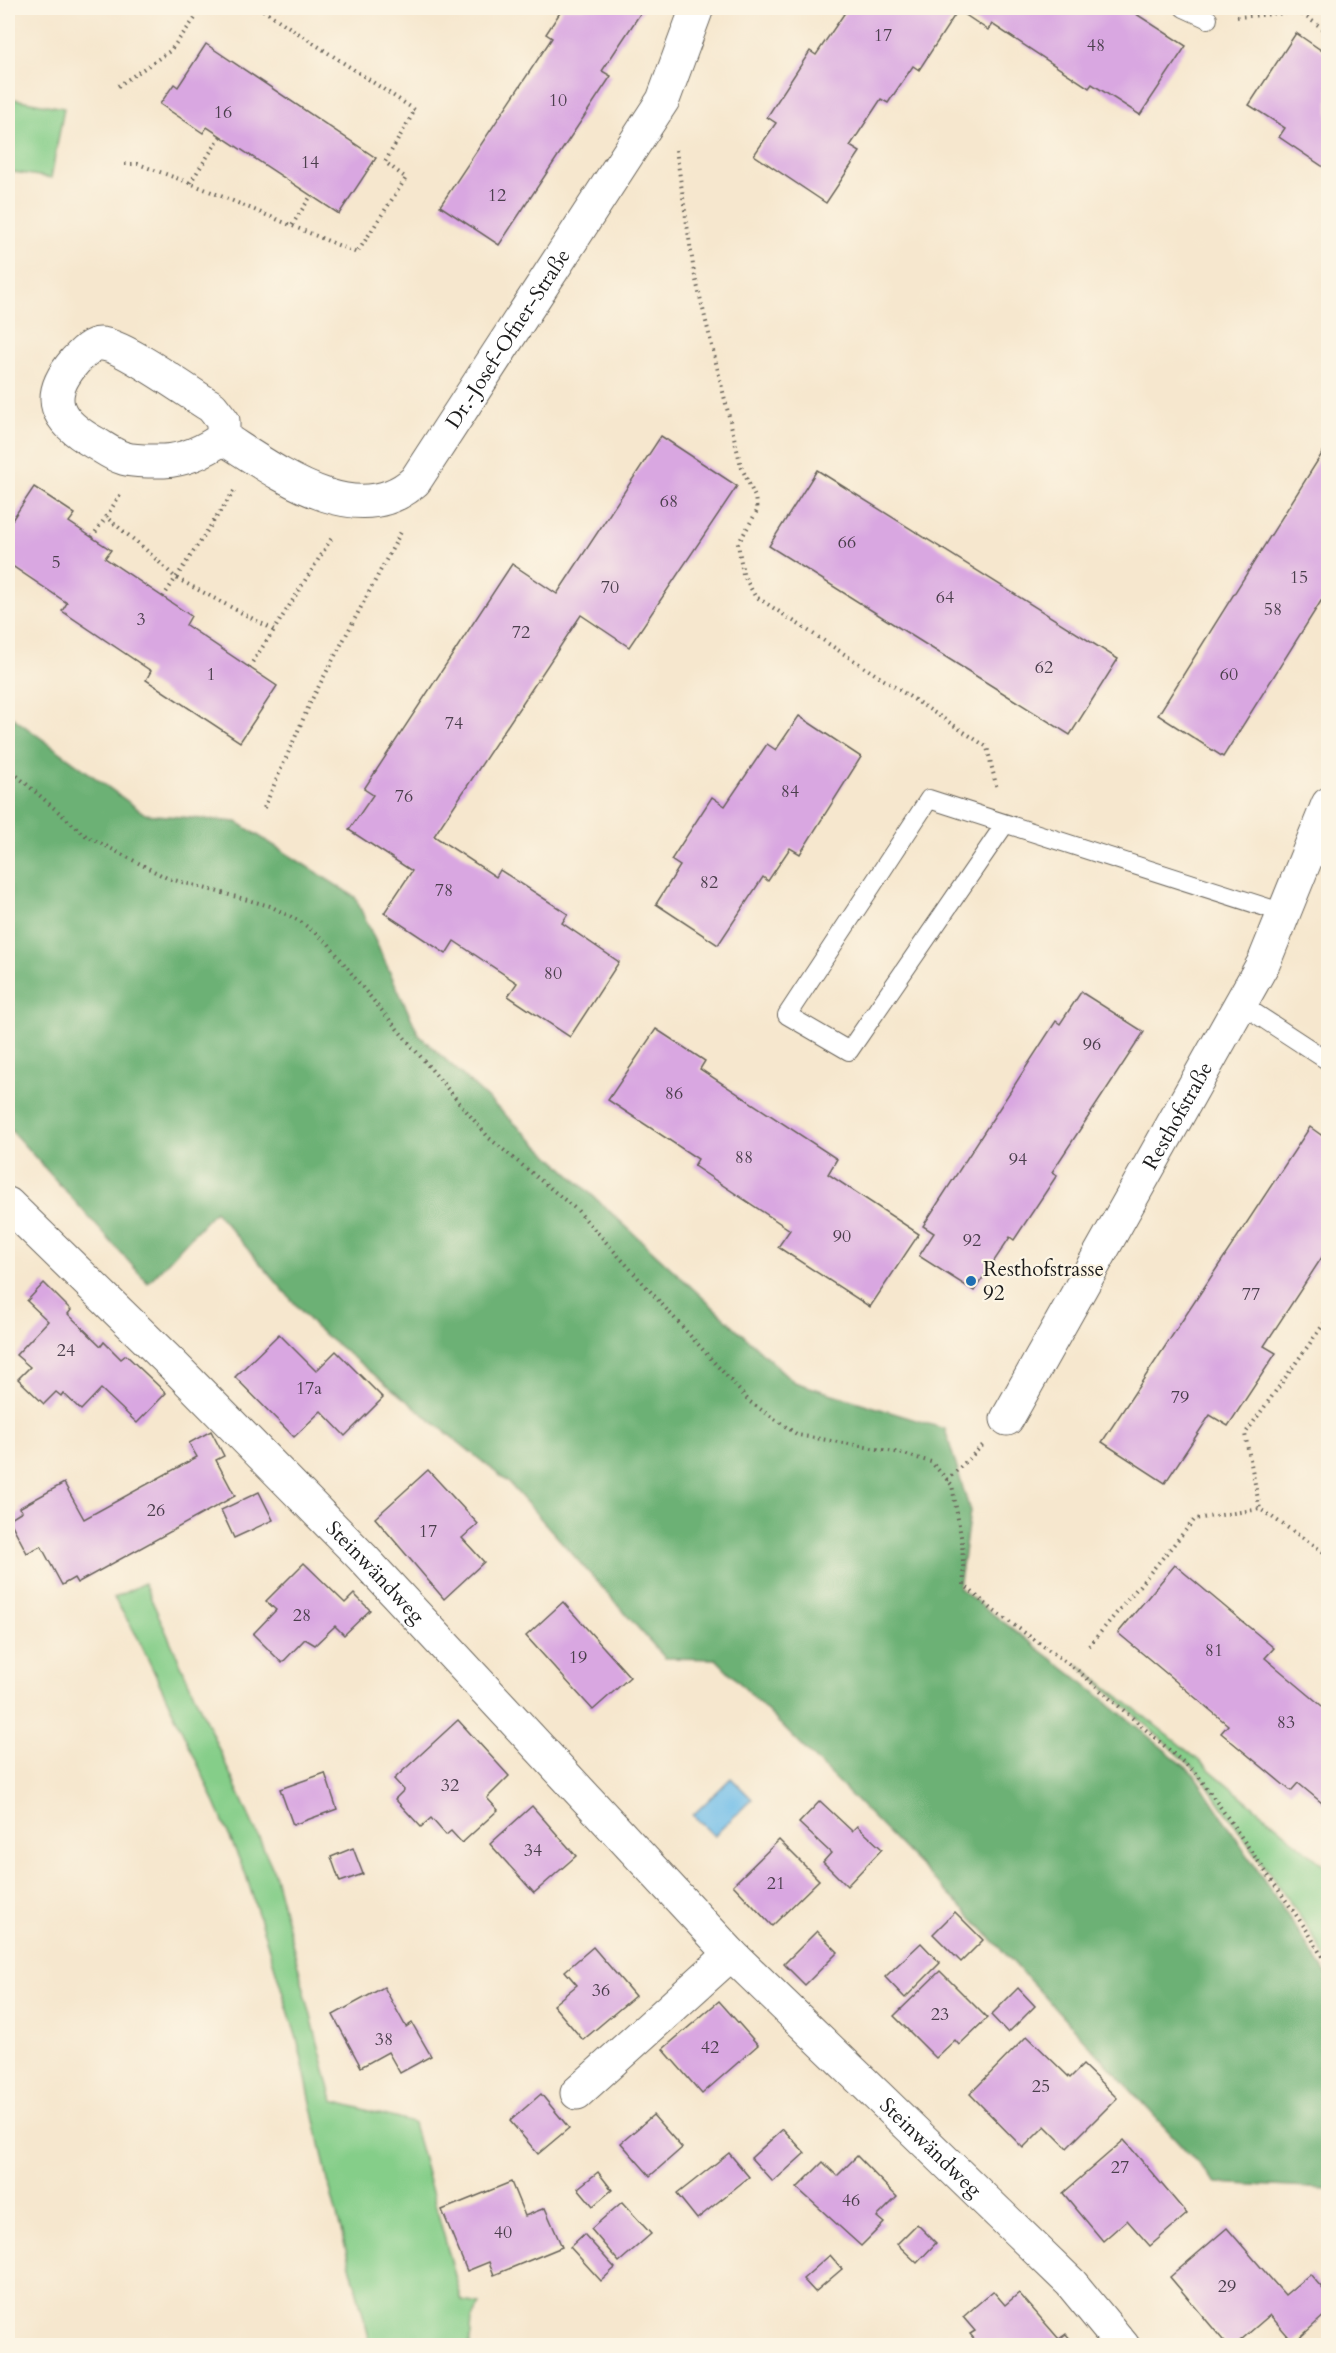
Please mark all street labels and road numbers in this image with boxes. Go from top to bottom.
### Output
street label: Dr.-Josef-Ofner-Straße [438,243,577,434]
street label: Resthofstraße [1136,1056,1220,1175]
street label: Steinwändweg [319,1514,431,1630]
street label: Steinwändweg [873,2091,988,2204]

